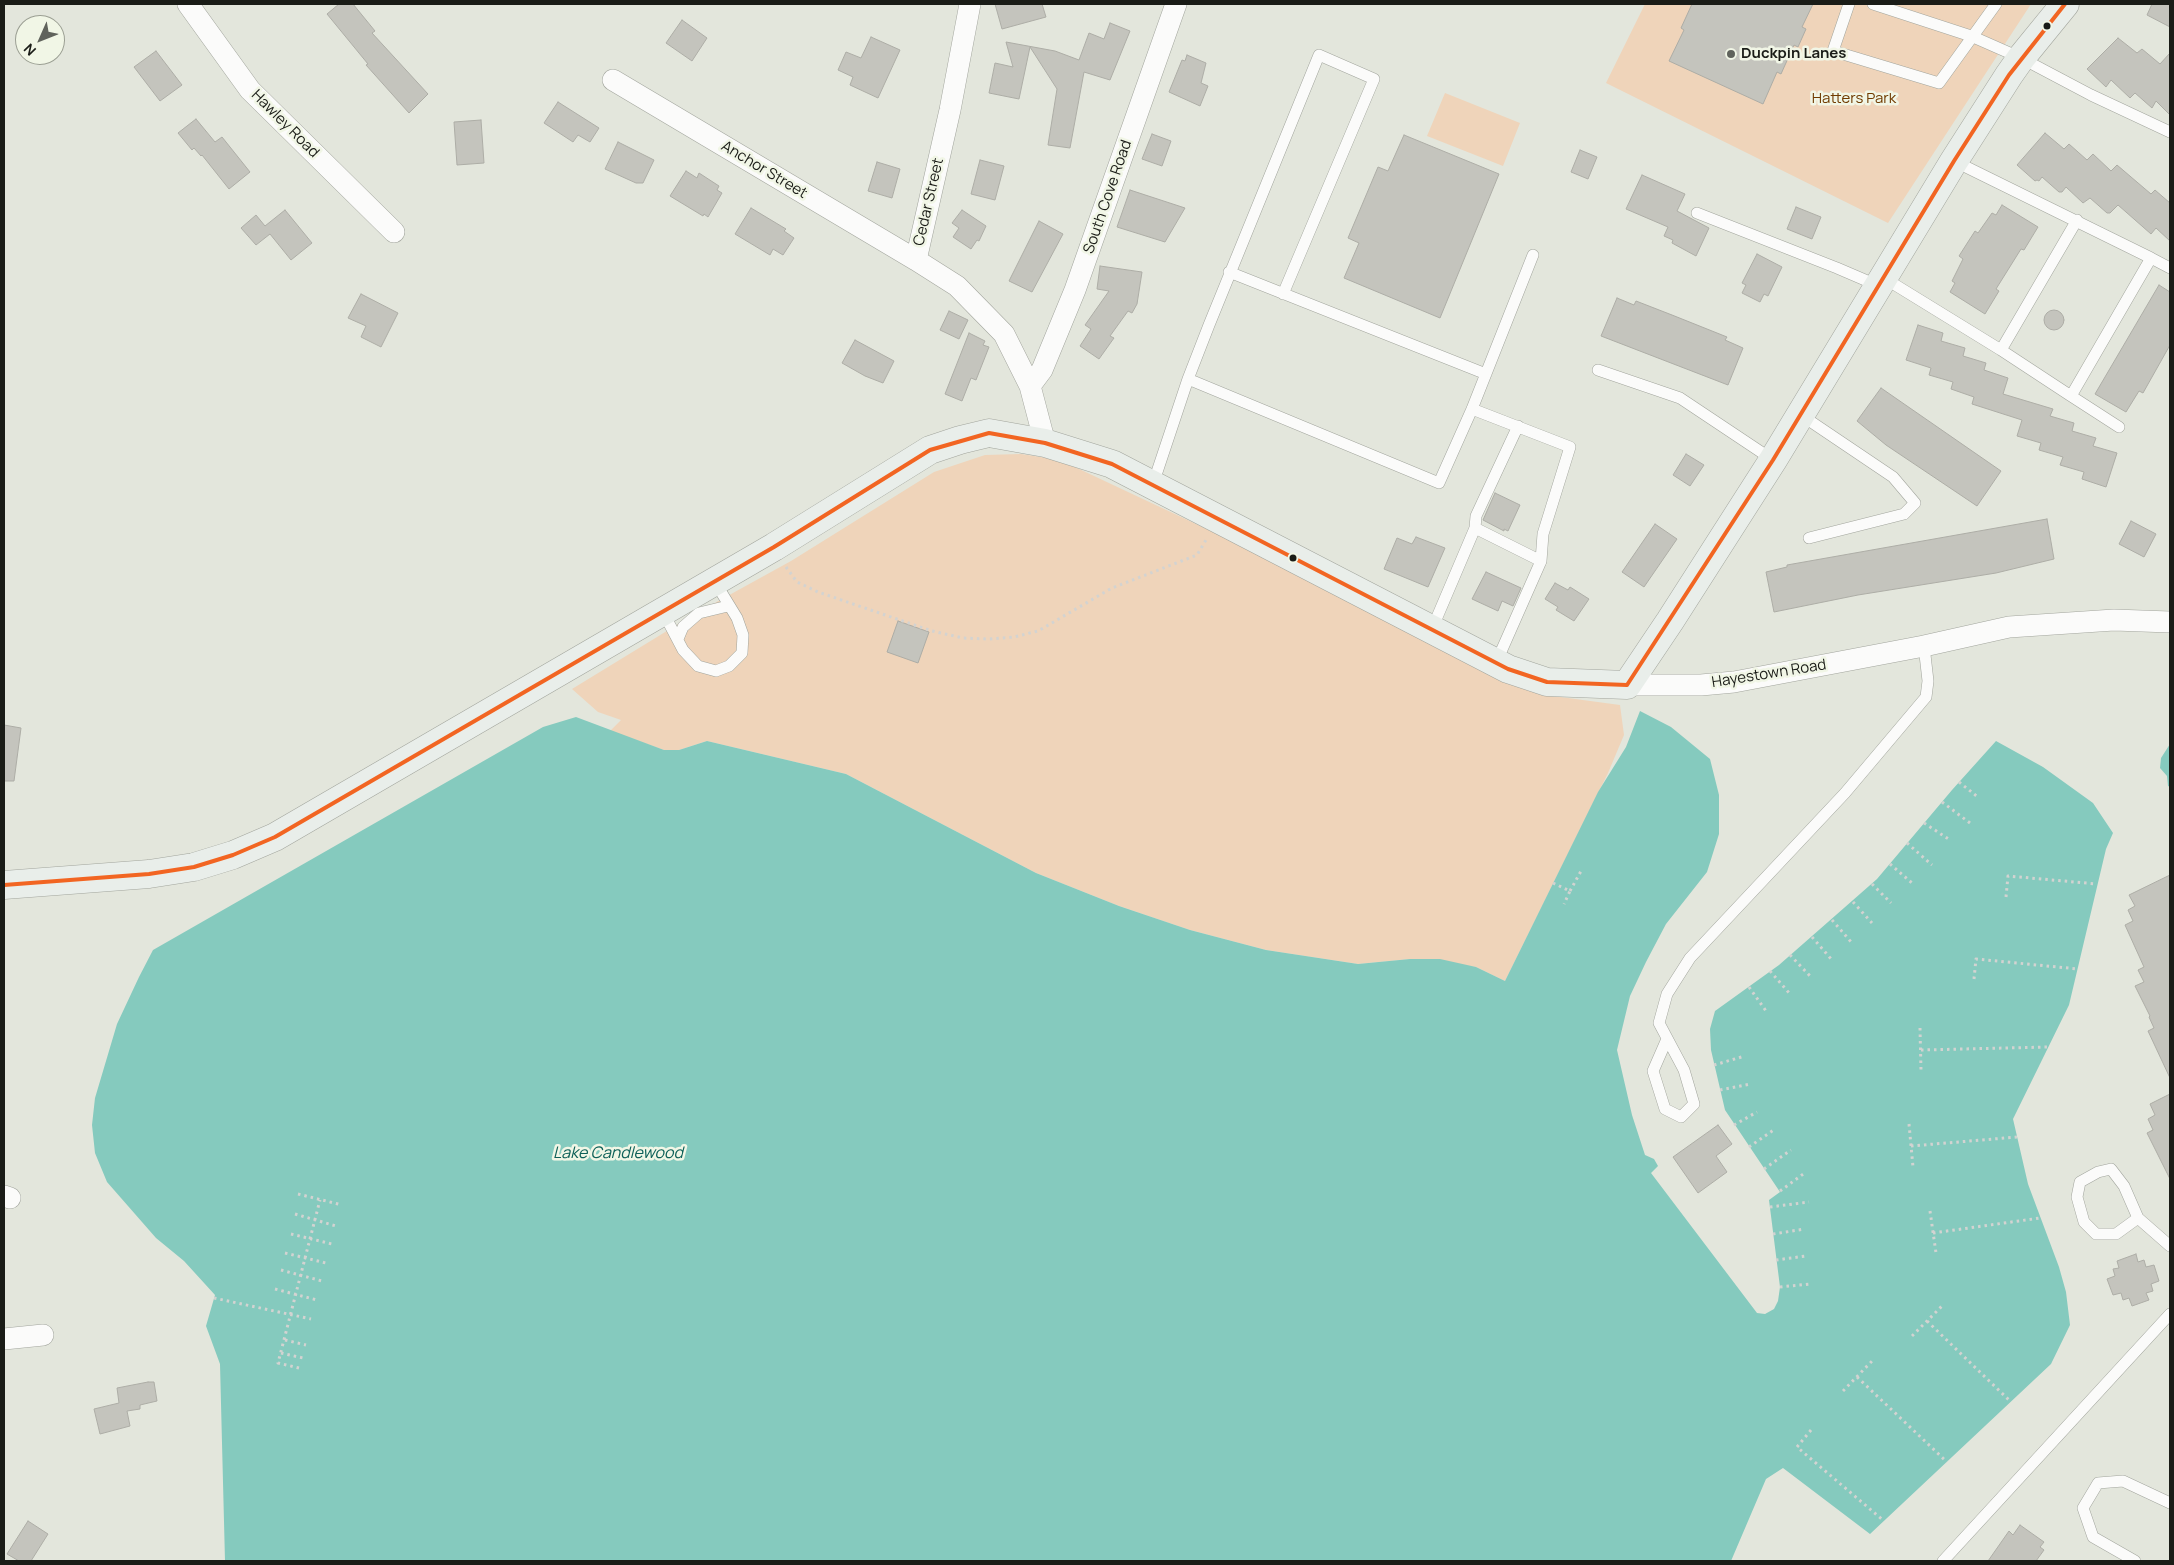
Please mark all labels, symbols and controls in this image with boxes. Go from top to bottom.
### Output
north arrow [15,15,65,65]
unlabelled marker [2042,21,2052,31]
text: N [19,40,40,60]
place label: Duckpin Lanes [1741,45,1846,63]
marker: Duckpin Lanes [1725,48,1737,60]
street label: Hawley Road [247,86,323,162]
park label: Hatters Park [1812,90,1896,108]
street label: Anchor Street [718,137,810,203]
street label: South Cove Road [1080,138,1136,256]
street label: Cedar Street [910,157,948,247]
unlabelled marker [1288,553,1298,563]
street label: Hayestown Road [1710,656,1828,692]
water label: Lake Candlewood [553,1144,683,1164]

